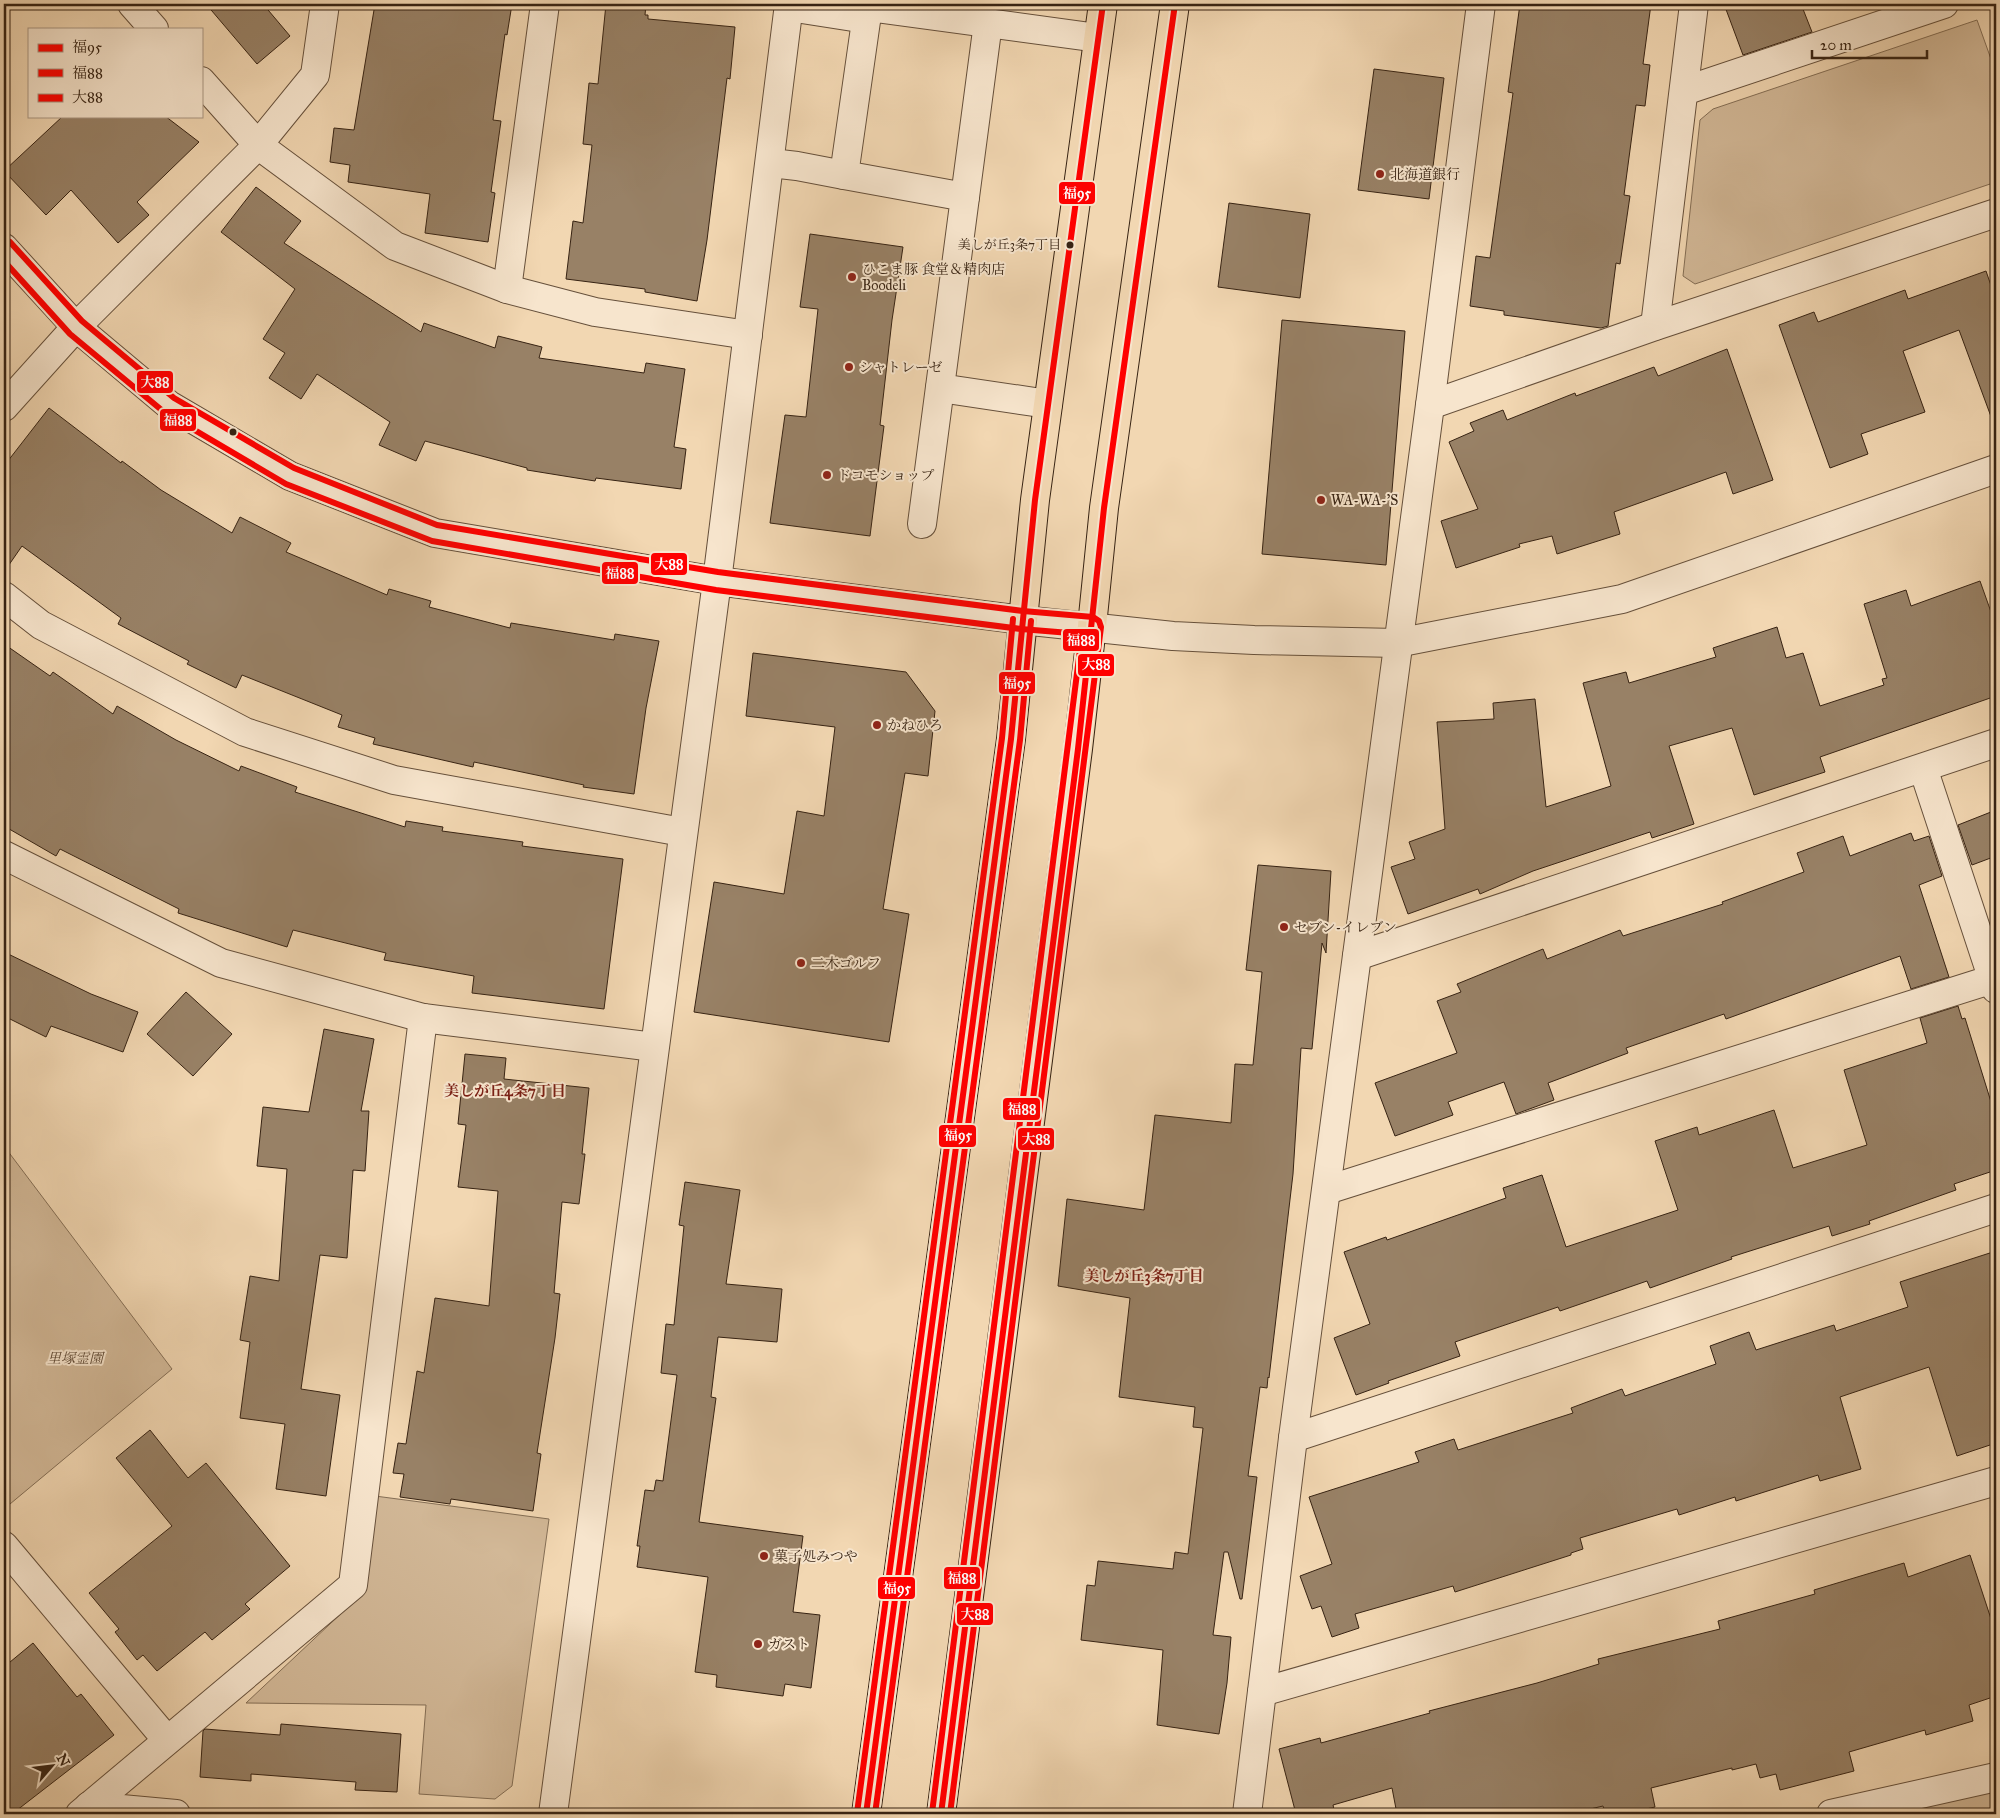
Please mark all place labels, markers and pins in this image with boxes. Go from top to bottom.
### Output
place label: 北海道銀行 [1390,166,1460,183]
marker: 北海道銀行 [1374,168,1386,180]
place label: 美しが丘3条7丁目 [958,237,1061,253]
marker: 美しが丘3条7丁目 [1065,240,1075,250]
place label: ひこま豚 食堂＆精肉店 Boodeli [862,261,1005,294]
marker: ひこま豚 食堂＆精肉店 Boodeli [846,271,858,283]
place label: シャトレーゼ [859,359,942,376]
marker: シャトレーゼ [843,361,855,373]
unlabelled marker [228,427,238,437]
place label: ドコモショップ [837,467,934,484]
marker: ドコモショップ [821,469,833,481]
place label: WA-WA-’S [1331,492,1398,509]
marker: WA-WA-’S [1315,494,1327,506]
place label: かねひろ [887,717,943,734]
marker: かねひろ [871,719,883,731]
place label: セブン-イレブン [1294,919,1397,936]
marker: セブン-イレブン [1278,921,1290,933]
place label: 二木ゴルフ [811,955,881,972]
marker: 二木ゴルフ [795,957,807,969]
place label: 菓子処みつや [774,1548,858,1565]
marker: 菓子処みつや [758,1550,770,1562]
place label: ガスト [768,1636,810,1653]
marker: ガスト [752,1638,764,1650]

